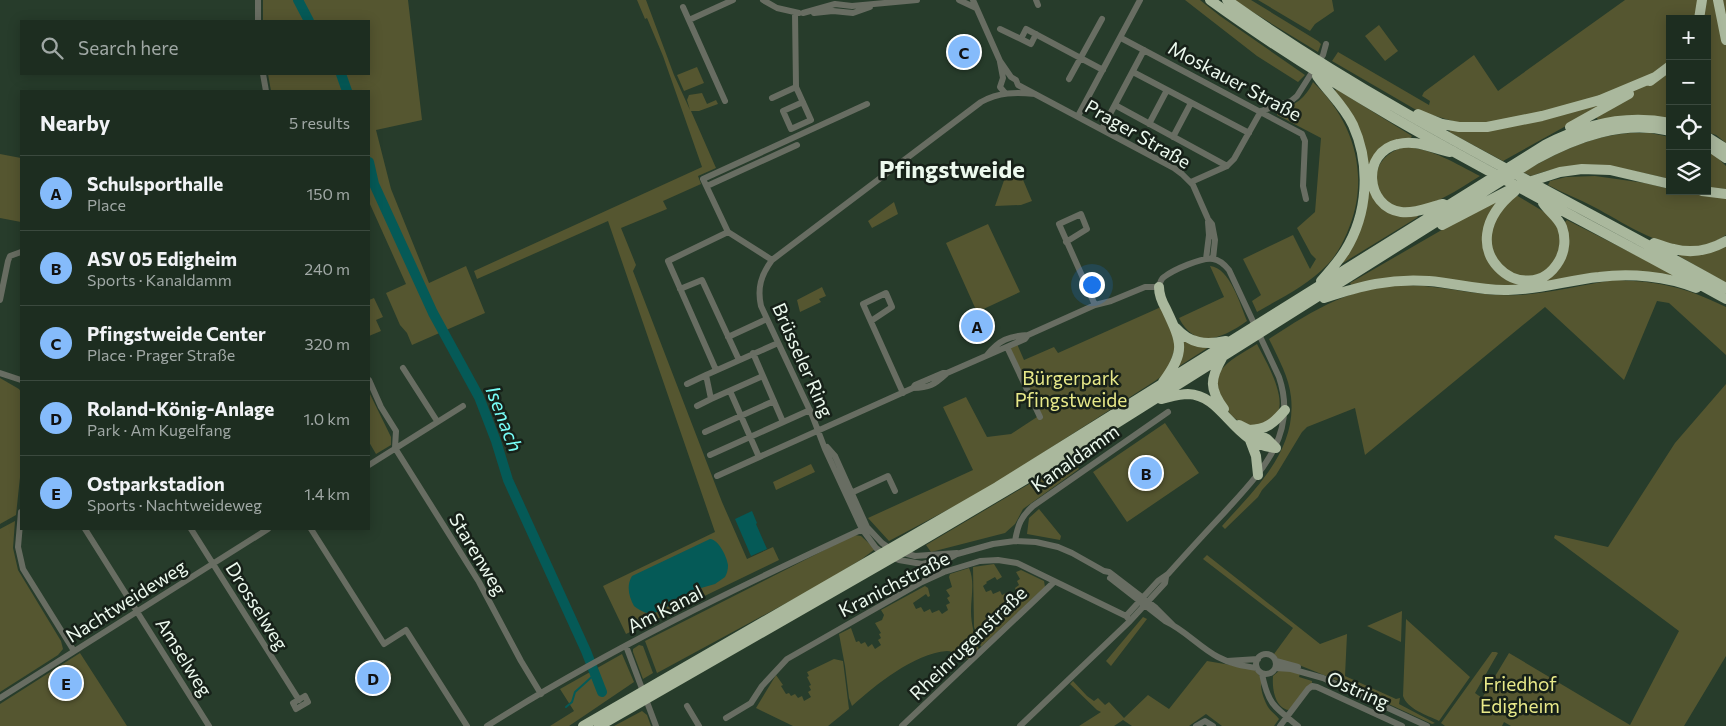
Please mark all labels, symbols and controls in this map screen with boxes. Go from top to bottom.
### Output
map controls [1666,15,1711,195]
button: + [1666,15,1711,60]
search box [20,20,370,75]
pin: C [948,33,980,71]
icon: search [38,34,66,62]
text: Search here [78,36,178,59]
street label: Moskauer Straße [1165,36,1306,125]
button: − [1666,60,1711,105]
street label: Prager Straße [1081,94,1195,173]
button: locate [1666,105,1711,150]
text: Nearby [40,110,110,135]
text: 5 results [289,113,350,132]
button: layers [1666,150,1711,195]
district label: Pfingstweide [879,154,1025,183]
text: Schulsporthalle [87,172,223,195]
text: A [50,184,62,203]
text: 150 m [307,184,350,203]
text: Place [87,195,126,214]
text: ASV 05 Edigheim [87,247,237,270]
text: B [51,259,61,278]
text: 240 m [304,259,350,278]
text: Sports · Kanaldamm [87,270,232,289]
your location [1079,272,1105,298]
street label: Brüsseler Ring [768,299,839,420]
pin: A [961,307,993,345]
text: Pfingstweide Center [87,322,266,345]
text: C [51,334,61,353]
text: 320 m [305,334,350,353]
text: Place · Prager Straße [87,345,235,364]
park label: Bürgerpark Pfingstweide [1015,366,1127,411]
water label: Isenach [481,382,528,455]
text: Roland-König-Anlage [87,397,274,420]
text: D [50,409,62,428]
text: 1.0 km [304,409,350,428]
street label: Kanaldamm [1026,419,1123,496]
text: Park · Am Kugelfang [87,420,231,439]
pin: B [1130,454,1162,492]
text: Ostparkstadion [87,472,225,495]
text: E [51,484,61,503]
text: 1.4 km [304,484,350,503]
text: Sports · Nachtweideweg [87,495,262,514]
street label: Starenweg [445,508,512,599]
street label: Kranichstraße [834,546,953,621]
street label: Nachtweideweg [61,554,190,647]
street label: Drosselweg [221,557,294,654]
street label: Am Kanal [623,580,706,637]
street label: Rheinrugenstraße [904,581,1031,704]
street label: Amselweg [151,613,218,700]
pin: D [357,659,389,697]
pin: E [50,664,82,702]
street label: Ostring [1324,666,1393,713]
park label: Friedhof Edigheim [1480,672,1560,717]

